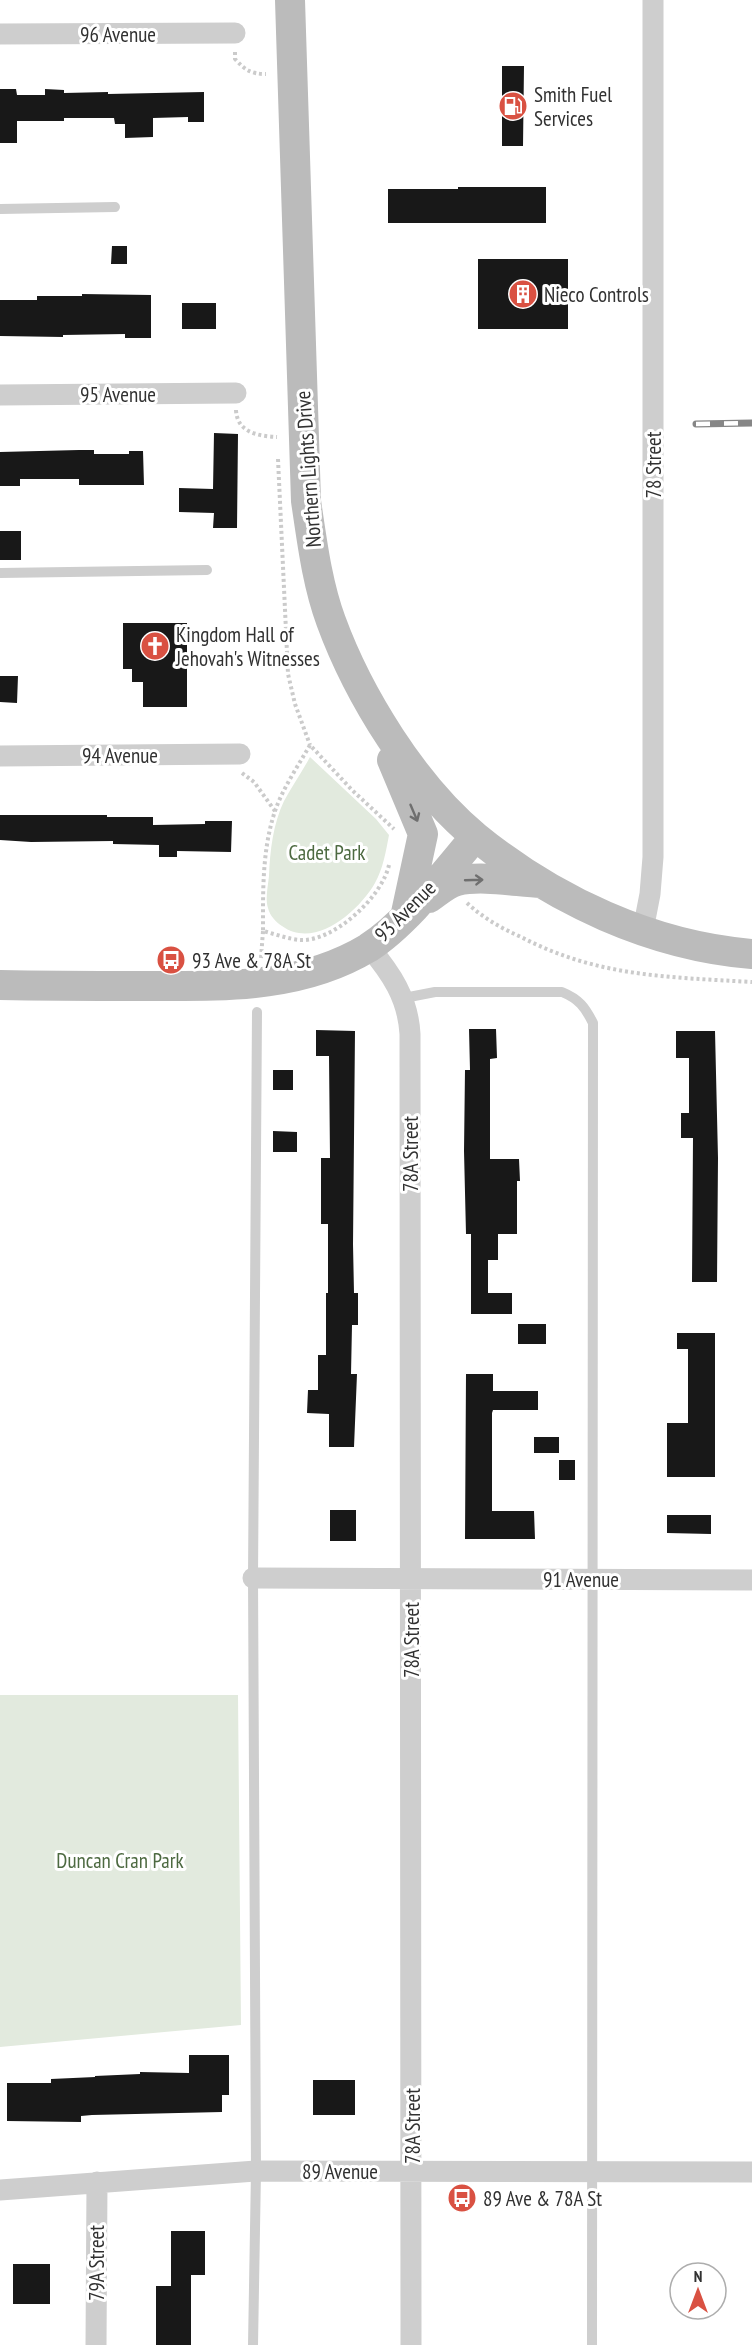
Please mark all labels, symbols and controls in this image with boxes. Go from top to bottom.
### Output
street label: 96 Avenue [80,21,156,48]
place label: Smith Fuel Services [534,81,612,132]
fuel station icon: Smith Fuel Services [497,90,529,122]
building icon: Nieco Controls [507,278,539,310]
place label: Nieco Controls [544,281,649,308]
street label: 95 Avenue [80,381,156,408]
street label: Northern Lights Drive [289,390,327,548]
street label: 78 Street [640,431,667,498]
place label: Kingdom Hall of Jehovah's Witnesses [175,621,320,672]
church icon: Kingdom Hall of Jehovah's Witnesses [139,630,171,662]
street label: 94 Avenue [82,742,158,769]
one-way arrow [410,804,421,822]
park label: Cadet Park [289,839,365,866]
street label: 93 Avenue [369,875,441,947]
one-way arrow [463,875,483,886]
bus stop icon: 93 Ave & 78A St [155,944,187,976]
place label: 93 Ave & 78A St [192,947,311,974]
street label: 78A Street [397,1116,424,1192]
street label: 91 Avenue [543,1566,619,1593]
street label: 78A Street [398,1602,425,1678]
park label: Duncan Cran Park [56,1847,184,1874]
street label: 78A Street [399,2088,426,2164]
street label: 89 Avenue [302,2158,378,2185]
bus stop icon: 89 Ave & 78A St [446,2182,478,2214]
place label: 89 Ave & 78A St [483,2185,602,2212]
street label: 79A Street [83,2225,110,2301]
north arrow [668,2261,728,2321]
text: N [694,2266,702,2286]

